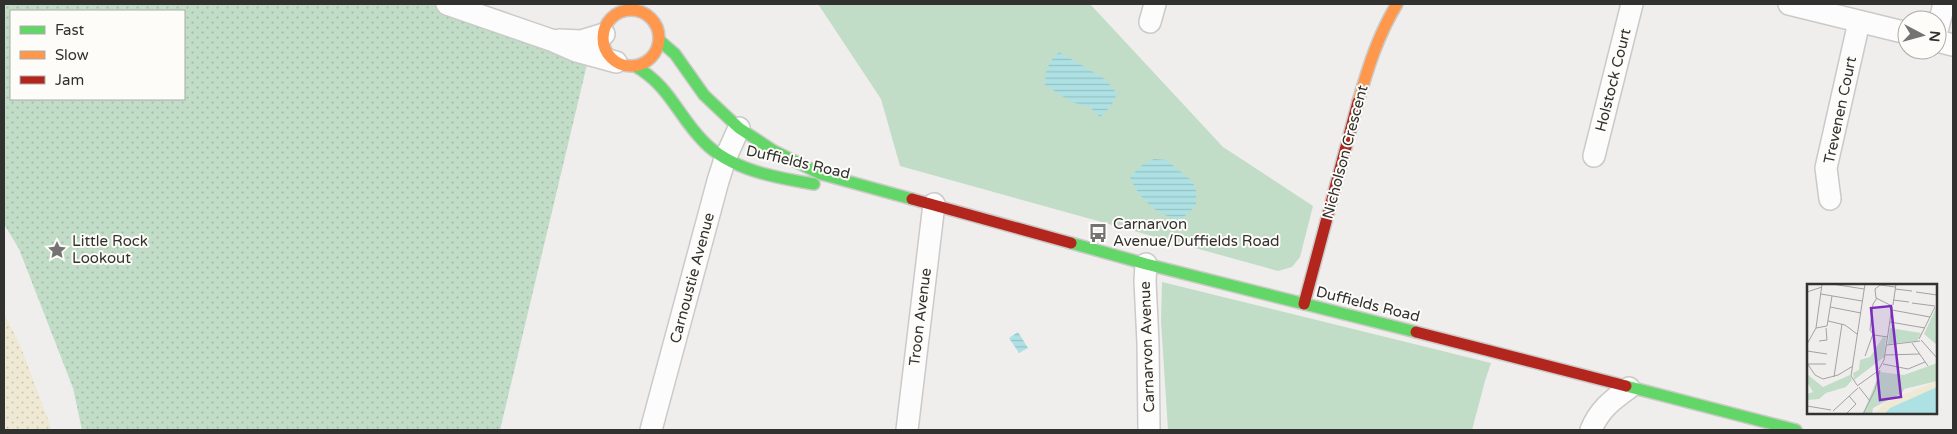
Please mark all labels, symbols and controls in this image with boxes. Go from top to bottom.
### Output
legend [10,10,185,100]
north arrow [1897,10,1947,60]
text: Fast [55,21,85,39]
street label: Holstock Court [1591,26,1635,134]
text: N [1925,30,1943,43]
text: Slow [55,46,89,64]
street label: Trevenen Court [1820,55,1860,165]
text: Jam [55,71,84,89]
street label: Nicholson Crescent [1318,83,1372,221]
street label: Duffields Road [744,141,852,183]
street label: Carnoustie Avenue [666,211,718,345]
place label: Carnarvon Avenue/Duffields Road [1113,215,1280,250]
bus stop icon: Carnarvon Avenue/Duffields Road [1087,222,1109,244]
place label: Little Rock Lookout [72,232,148,267]
place icon: Little Rock Lookout [46,239,68,261]
street label: Troon Avenue [905,267,935,367]
street label: Carnarvon Avenue [1136,281,1158,413]
street label: Duffields Road [1314,282,1422,326]
inset map [1807,284,1937,414]

